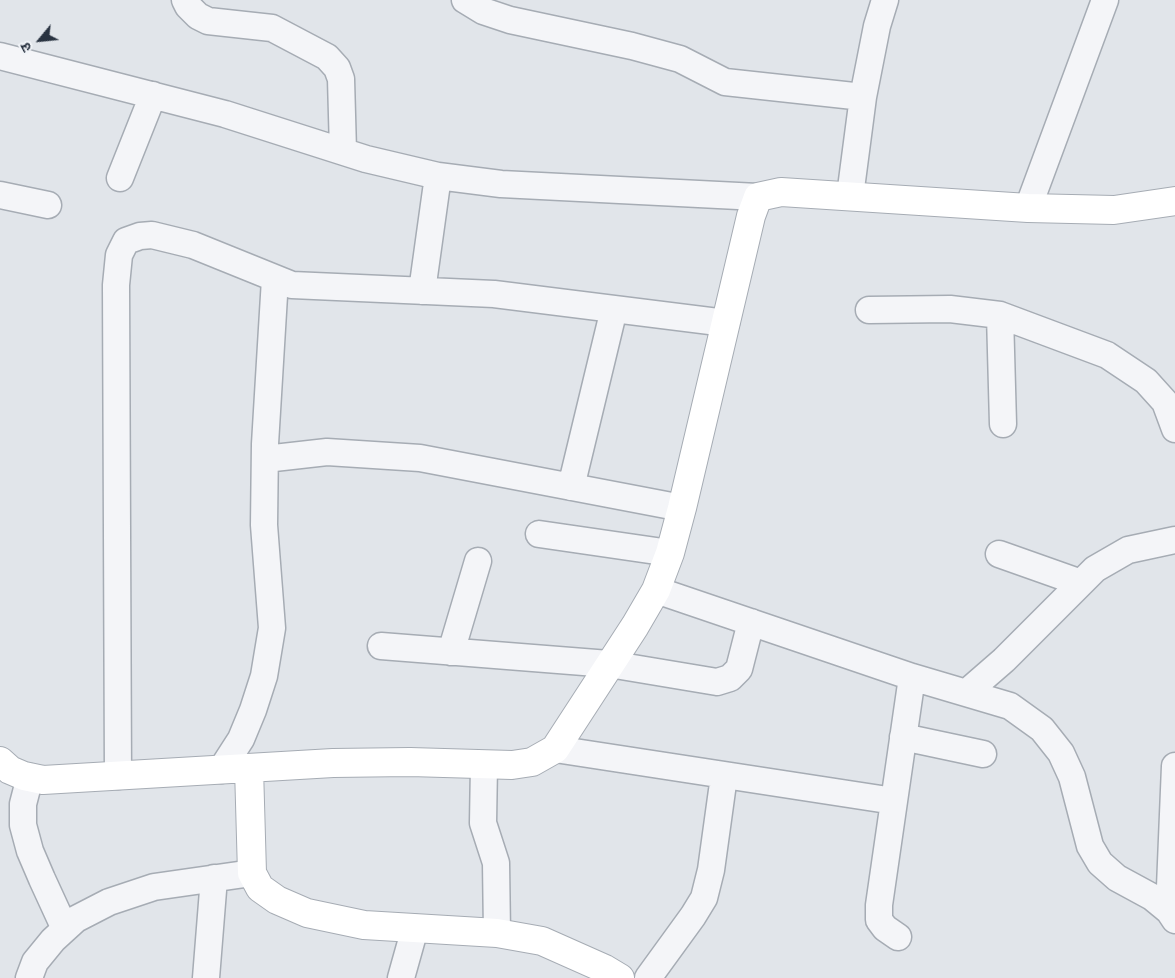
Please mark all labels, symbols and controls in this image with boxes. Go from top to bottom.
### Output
north arrow [15,15,65,65]
text: उ [17,40,36,55]

